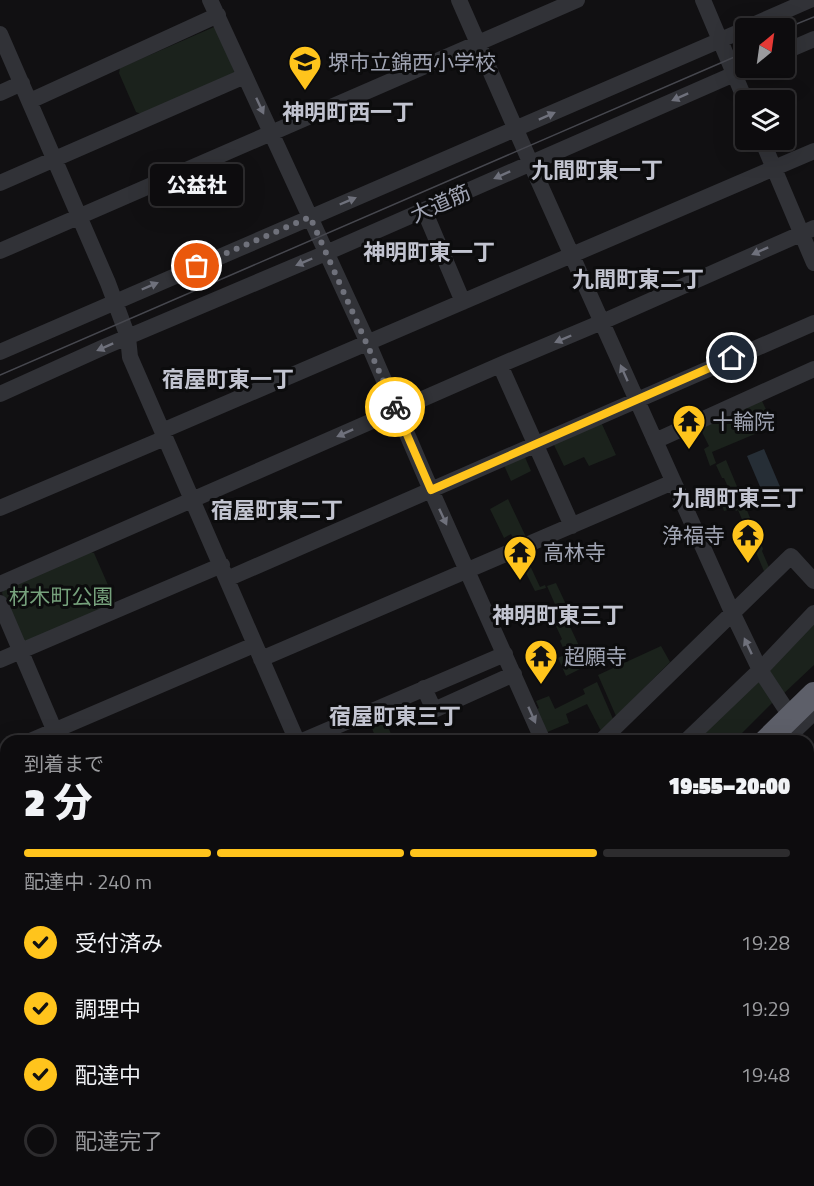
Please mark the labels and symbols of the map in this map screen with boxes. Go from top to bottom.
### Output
north arrow [735,18,795,78]
school or university icon: 堺市立錦西小学校 [287,44,323,91]
place label: 堺市立錦西小学校 [328,46,496,78]
one-way arrow [671,92,689,102]
district label: 神明町西一丁 [282,95,414,129]
one-way arrow [255,98,264,115]
one-way arrow [538,111,556,121]
district label: 九間町東一丁 [531,153,663,187]
callout: 公益社 [150,164,244,206]
one-way arrow [493,171,510,180]
street label: 大道筋 [405,176,475,230]
one-way arrow [340,196,358,206]
district label: 神明町東一丁 [363,235,495,269]
pin [171,240,222,291]
one-way arrow [752,247,769,256]
one-way arrow [294,257,312,267]
district label: 九間町東二丁 [572,262,704,296]
one-way arrow [141,281,159,291]
pin [706,332,757,383]
one-way arrow [554,335,572,344]
one-way arrow [96,342,114,352]
district label: 宿屋町東一丁 [162,362,294,396]
one-way arrow [619,364,629,382]
courier [365,377,425,437]
temple icon: 十輪院 [671,403,707,450]
place label: 十輪院 [712,405,775,437]
one-way arrow [336,428,354,438]
district label: 九間町東三丁 [672,481,804,515]
district label: 宿屋町東二丁 [211,493,343,527]
one-way arrow [439,509,448,526]
temple icon: 浄福寺 [730,517,766,564]
place label: 浄福寺 [662,519,725,551]
temple icon: 高林寺 [502,534,538,581]
place label: 高林寺 [543,536,606,568]
park label: 材木町公園 [9,580,114,612]
district label: 神明町東三丁 [492,598,624,632]
temple icon: 超願寺 [523,638,559,685]
one-way arrow [744,638,753,655]
place label: 超願寺 [564,640,627,672]
district label: 宿屋町東三丁 [329,699,461,733]
one-way arrow [527,706,536,723]

